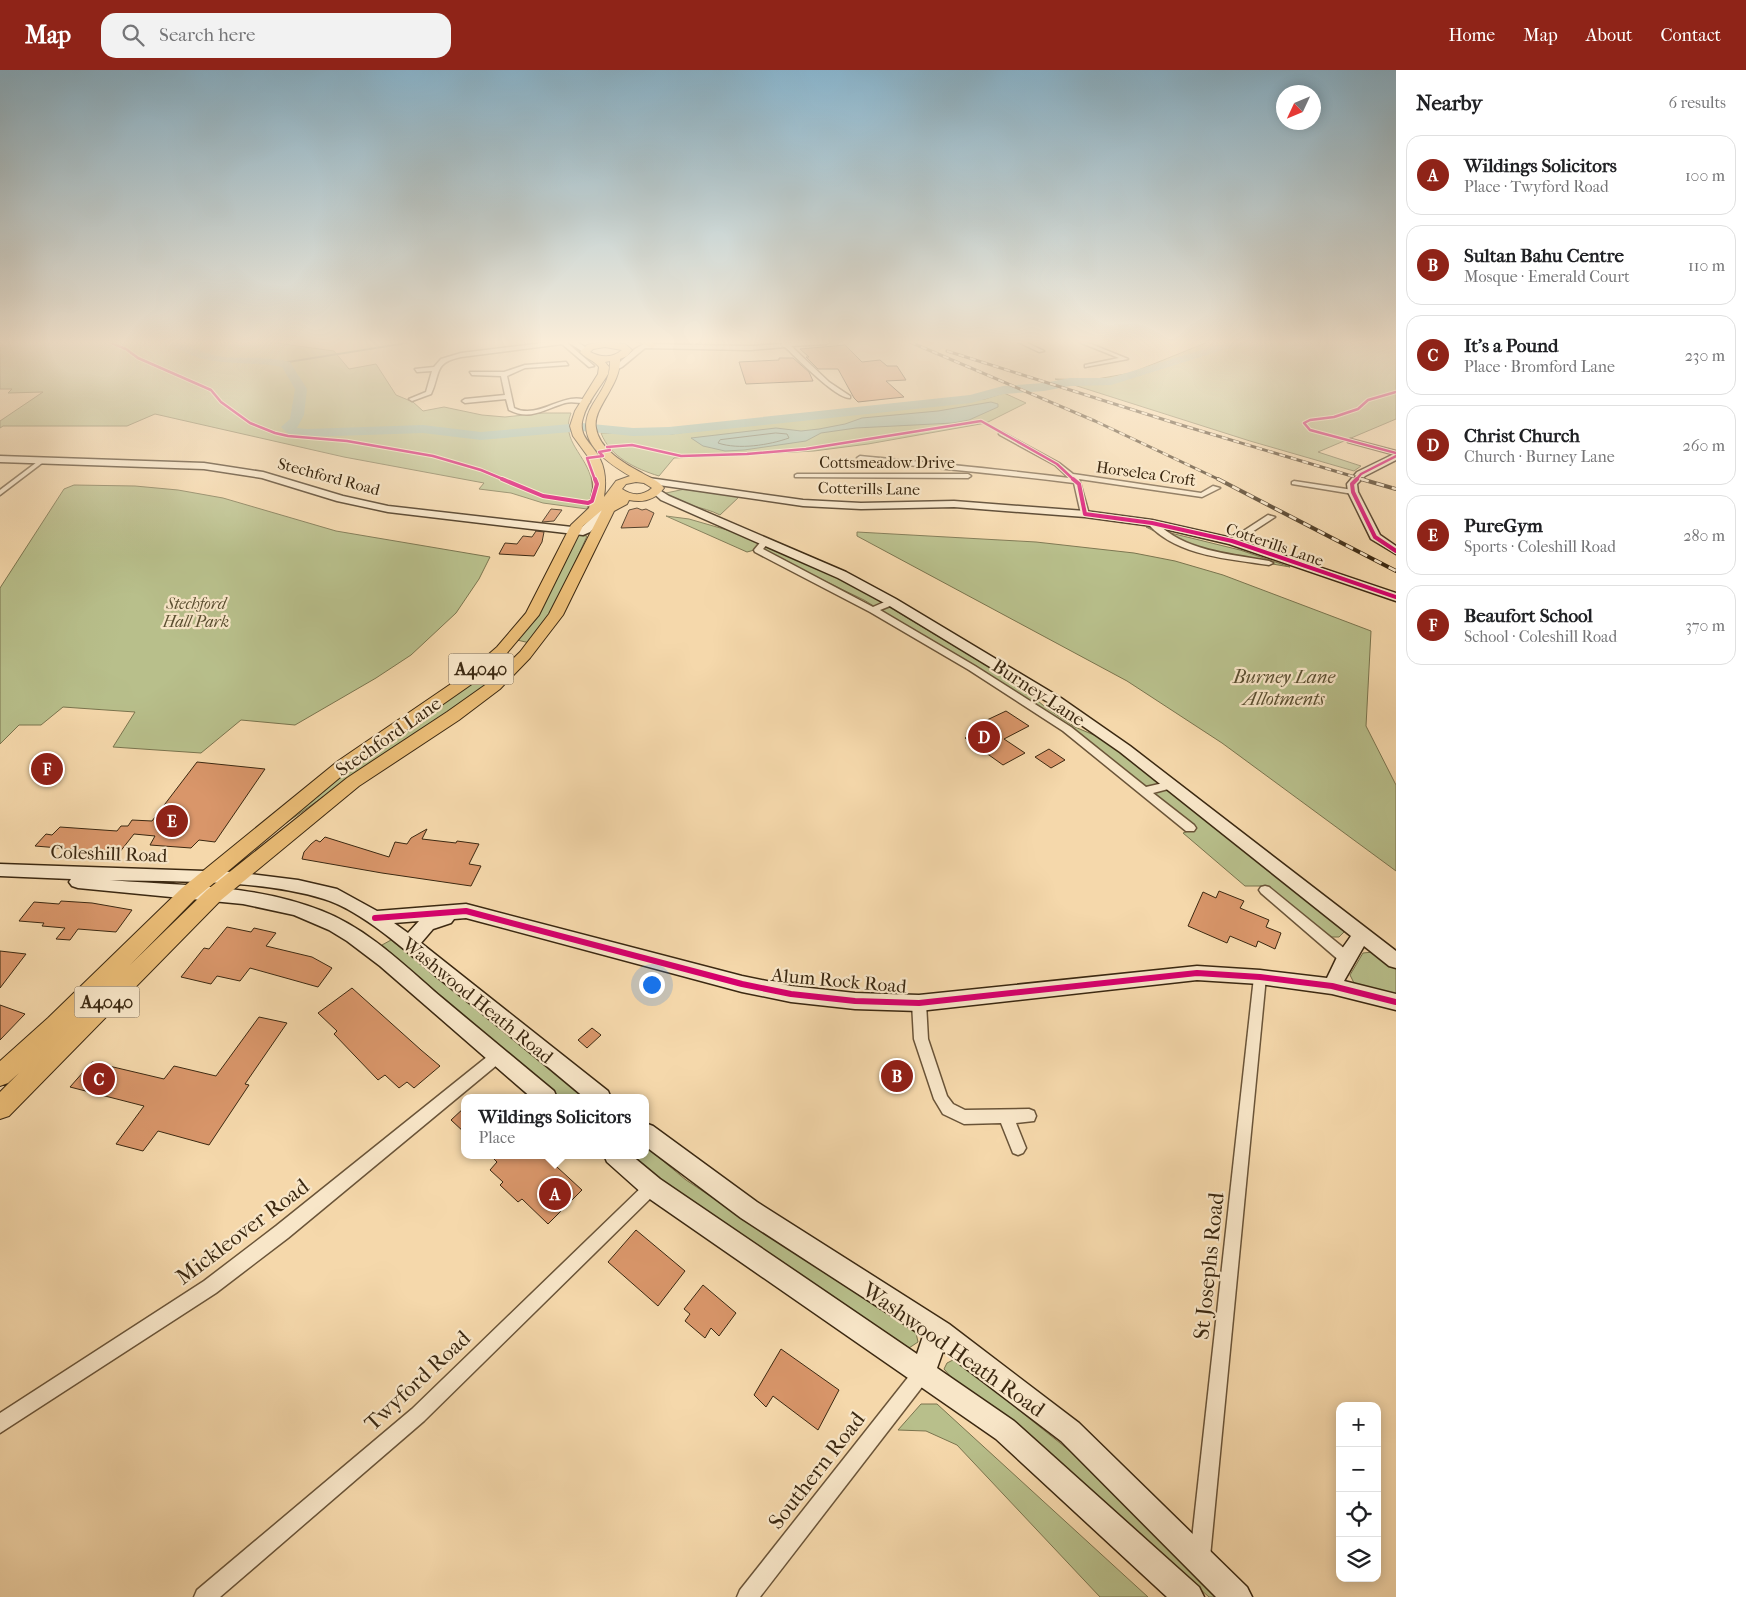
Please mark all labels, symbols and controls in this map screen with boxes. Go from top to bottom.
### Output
search box [101,13,451,58]
text: Map [25,21,71,49]
icon: search [119,21,147,49]
text: Search here [159,24,255,46]
text: Home [1448,25,1495,46]
text: Map [1523,25,1558,46]
text: About [1586,25,1632,46]
text: Contact [1660,25,1721,46]
north arrow [1276,85,1321,130]
text: Nearby [1416,91,1482,115]
text: 6 results [1668,93,1726,112]
text: Wildings Solicitors [1464,155,1617,177]
text: A [1428,166,1438,185]
text: 100 m [1685,166,1725,185]
text: Place · Twyford Road [1464,177,1609,196]
text: Sultan Bahu Centre [1464,245,1624,267]
text: B [1428,256,1438,275]
text: 110 m [1688,256,1725,275]
text: Mosque · Emerald Court [1464,267,1630,286]
text: It's a Pound [1464,335,1558,357]
text: C [1428,346,1438,365]
text: 230 m [1685,346,1725,365]
text: Place · Bromford Lane [1464,357,1615,376]
text: Christ Church [1464,425,1580,447]
text: D [1427,436,1439,455]
text: 260 m [1683,436,1725,455]
text: Church · Burney Lane [1464,447,1615,466]
street label: Cottsmeadow Drive [819,453,955,472]
street label: Stechford Road [276,454,382,499]
street label: Horselea Croft [1095,457,1197,490]
street label: Cotterills Lane [818,478,920,499]
text: PureGym [1464,515,1543,537]
street label: Cotterills Lane [1223,519,1326,570]
text: E [1428,526,1438,545]
text: 280 m [1683,526,1725,545]
text: Sports · Coleshill Road [1464,537,1616,556]
park label: Stechford Hall Park [162,594,229,631]
text: Beaufort School [1464,605,1593,627]
text: F [1429,616,1437,635]
text: 370 m [1685,616,1725,635]
text: School · Coleshill Road [1464,627,1617,646]
road number: A4040 [448,654,514,684]
street label: Burney Lane [988,655,1089,731]
park label: Burney Lane Allotments [1232,666,1336,710]
street label: Stechford Lane [332,692,445,781]
pin: D [968,718,1000,756]
pin: F [31,750,63,788]
pin: E [156,802,188,840]
street label: Coleshill Road [50,841,168,867]
street label: Washwood Heath Road [397,933,558,1069]
street label: Alum Rock Road [769,964,908,998]
your location [639,972,665,998]
road number: A4040 [74,986,140,1018]
pin: B [881,1057,913,1095]
pin: C [83,1060,115,1098]
popup [461,1094,649,1159]
text: Wildings Solicitors [479,1106,631,1128]
text: Place [479,1128,515,1147]
street label: Mickleover Road [171,1173,315,1290]
pin: A [539,1175,571,1213]
street label: St Josephs Road [1188,1190,1230,1341]
street label: Washwood Heath Road [856,1276,1051,1423]
street label: Twyford Road [359,1324,477,1436]
map controls [1336,1402,1381,1582]
button: + [1336,1402,1381,1447]
street label: Southern Road [763,1406,871,1534]
button: − [1336,1447,1381,1492]
button: locate [1336,1492,1381,1537]
button: layers [1336,1537,1381,1582]

